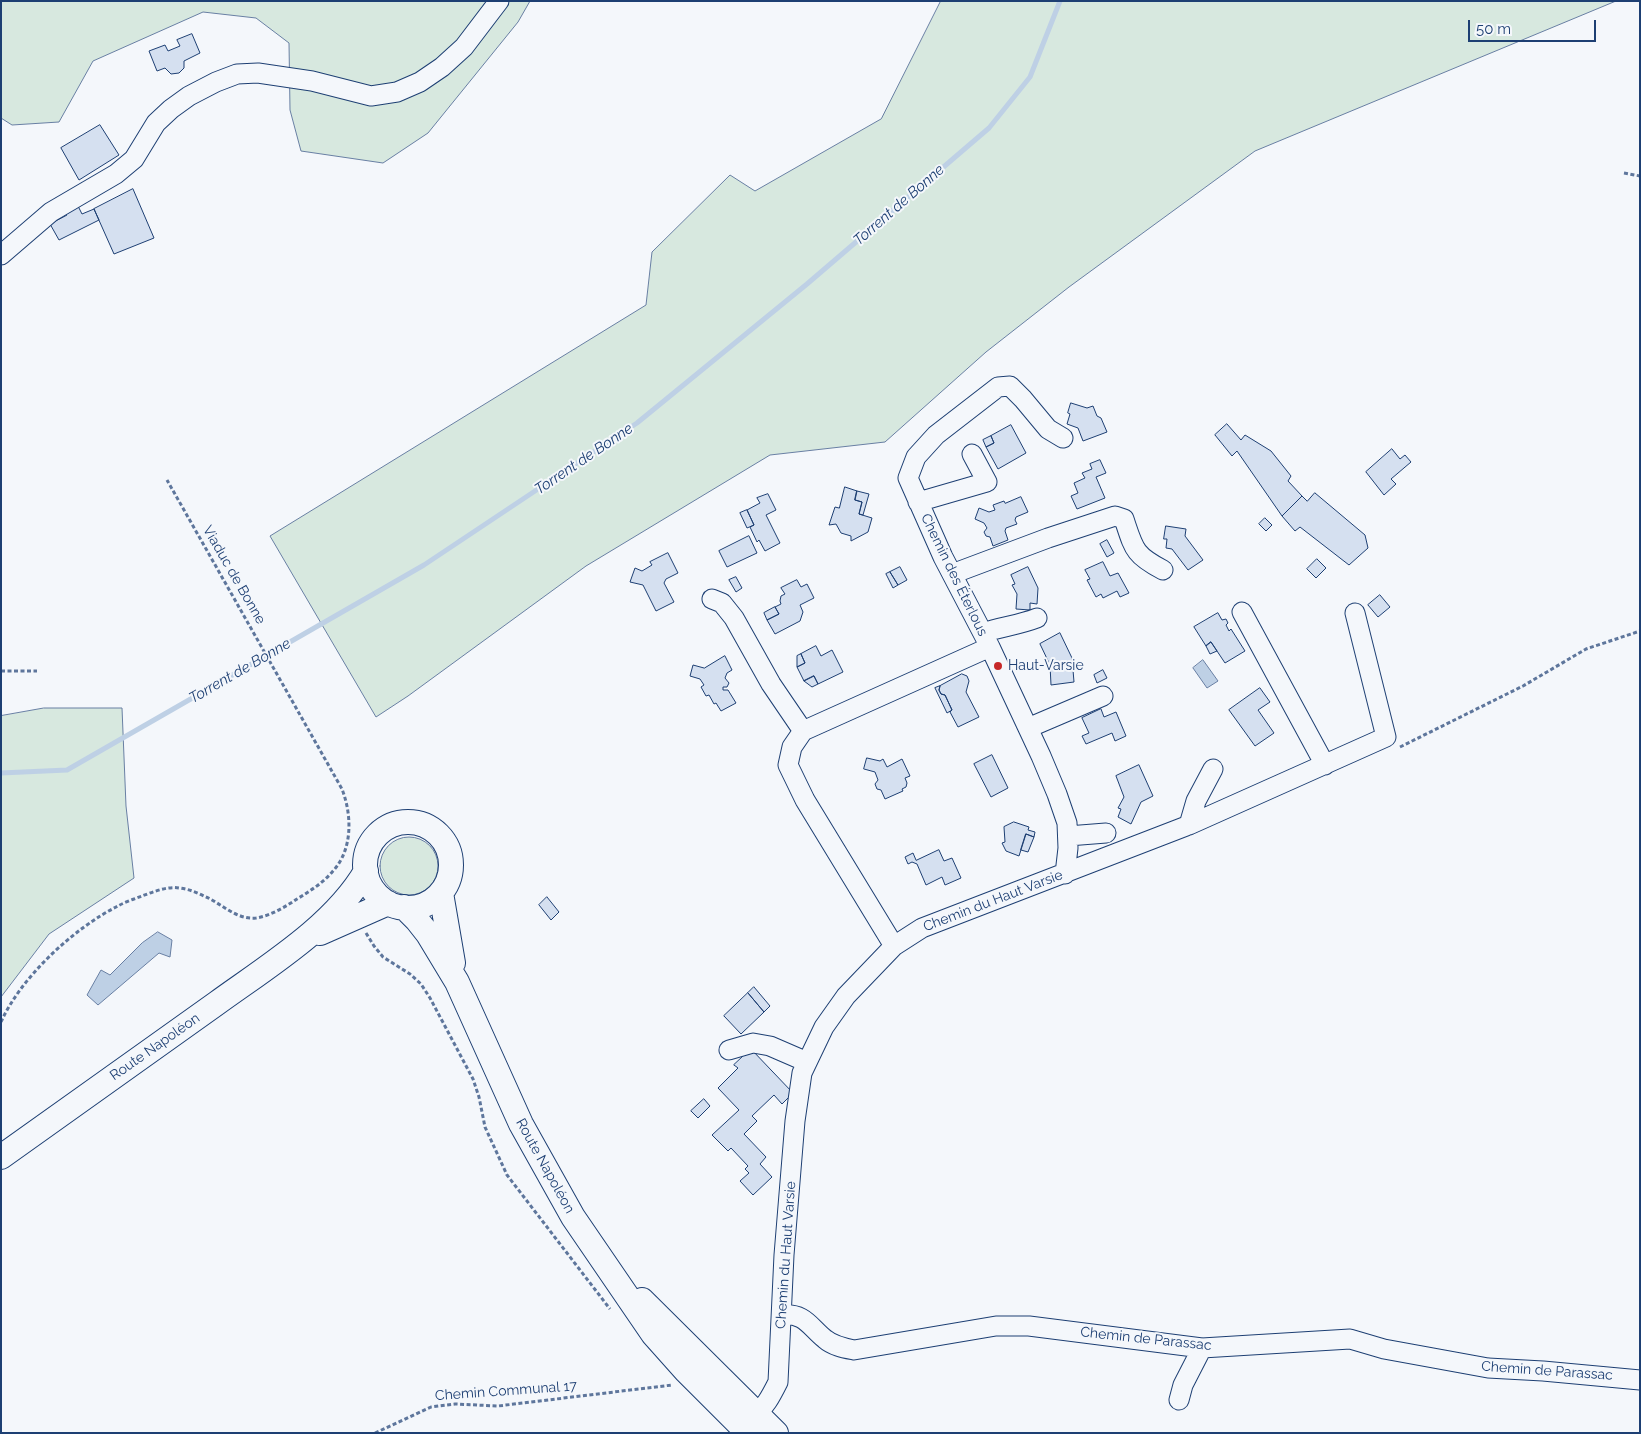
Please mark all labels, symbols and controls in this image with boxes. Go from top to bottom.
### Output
scale bar [1471,10,1598,42]
text: 50 m [1476,20,1511,38]
water label: Torrent de Bonne [850,161,948,249]
water label: Torrent de Bonne [532,420,636,498]
street label: Chemin des Éterlous [917,511,991,639]
street label: Viaduc de Bonne [199,523,269,627]
water label: Torrent de Bonne [186,635,294,707]
place label: Haut-Varsie [1008,658,1084,674]
marker: Haut-Varsie [992,660,1004,672]
street label: Chemin du Haut Varsie [921,867,1065,935]
street label: Route Napoléon [107,1010,203,1084]
street label: Route Napoléon [512,1116,578,1216]
street label: Chemin du Haut Varsie [772,1181,800,1329]
street label: Chemin de Parassac [1080,1324,1212,1354]
street label: Chemin de Parassac [1481,1358,1613,1384]
street label: Chemin Communal 17 [434,1378,578,1404]

